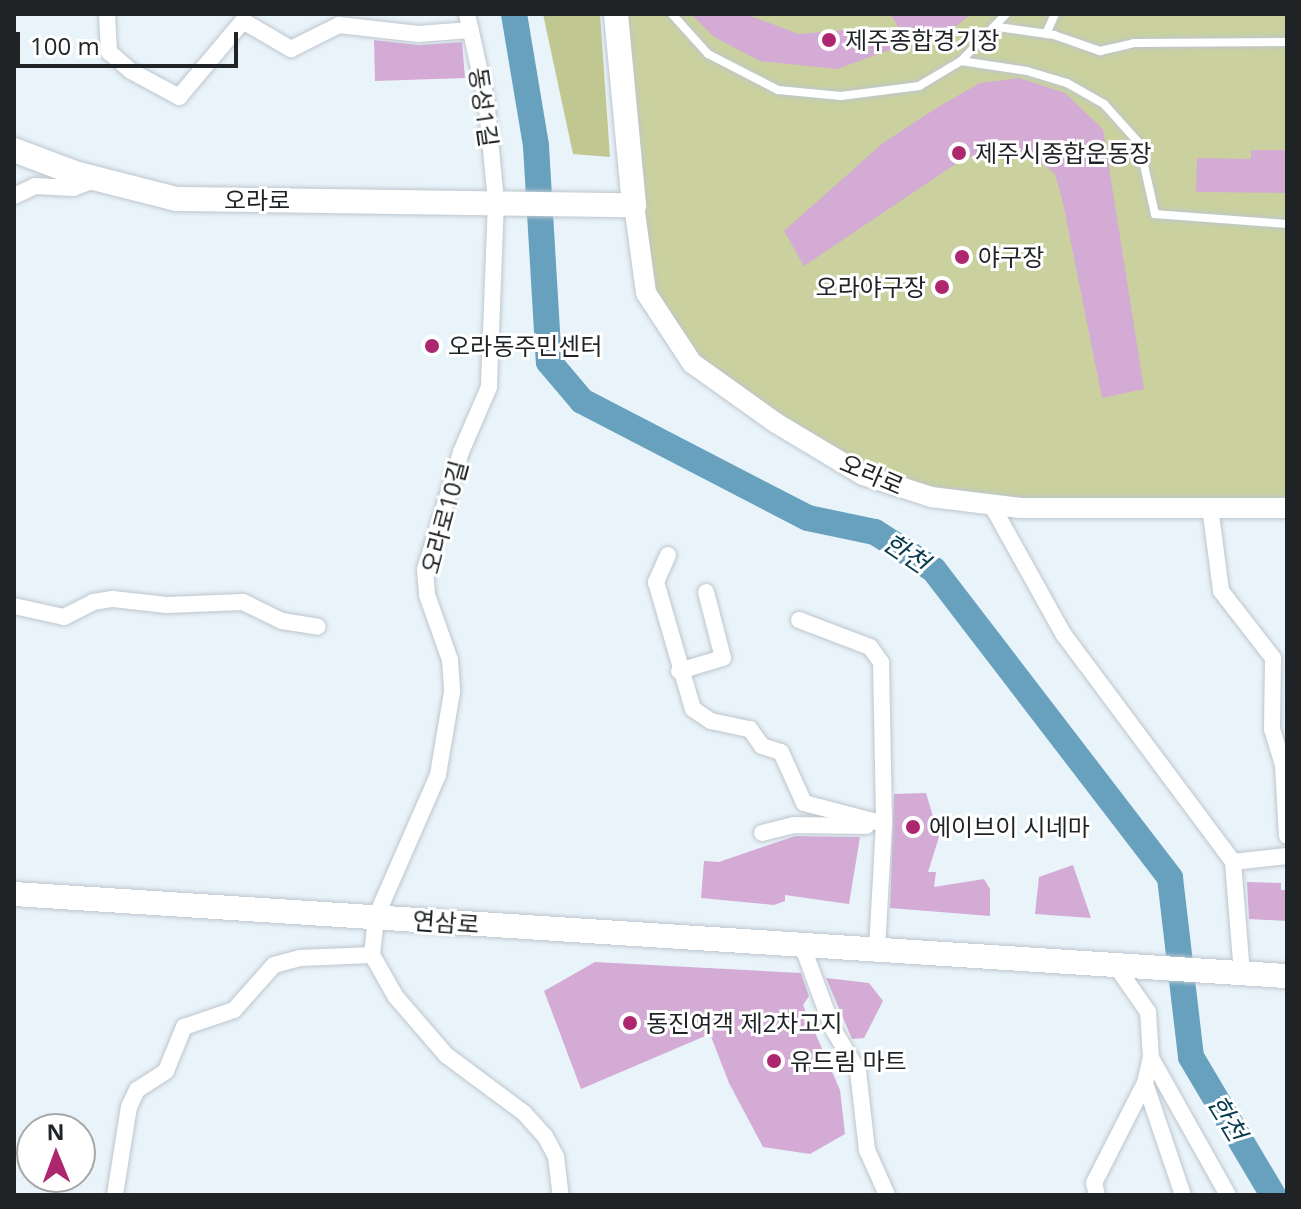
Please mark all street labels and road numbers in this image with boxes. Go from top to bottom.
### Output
street label: 동성1길 [464,65,504,149]
street label: 오라로 [224,186,290,214]
street label: 오라로 [836,448,908,500]
street label: 오라로10길 [415,457,473,577]
street label: 연삼로 [412,905,480,939]

